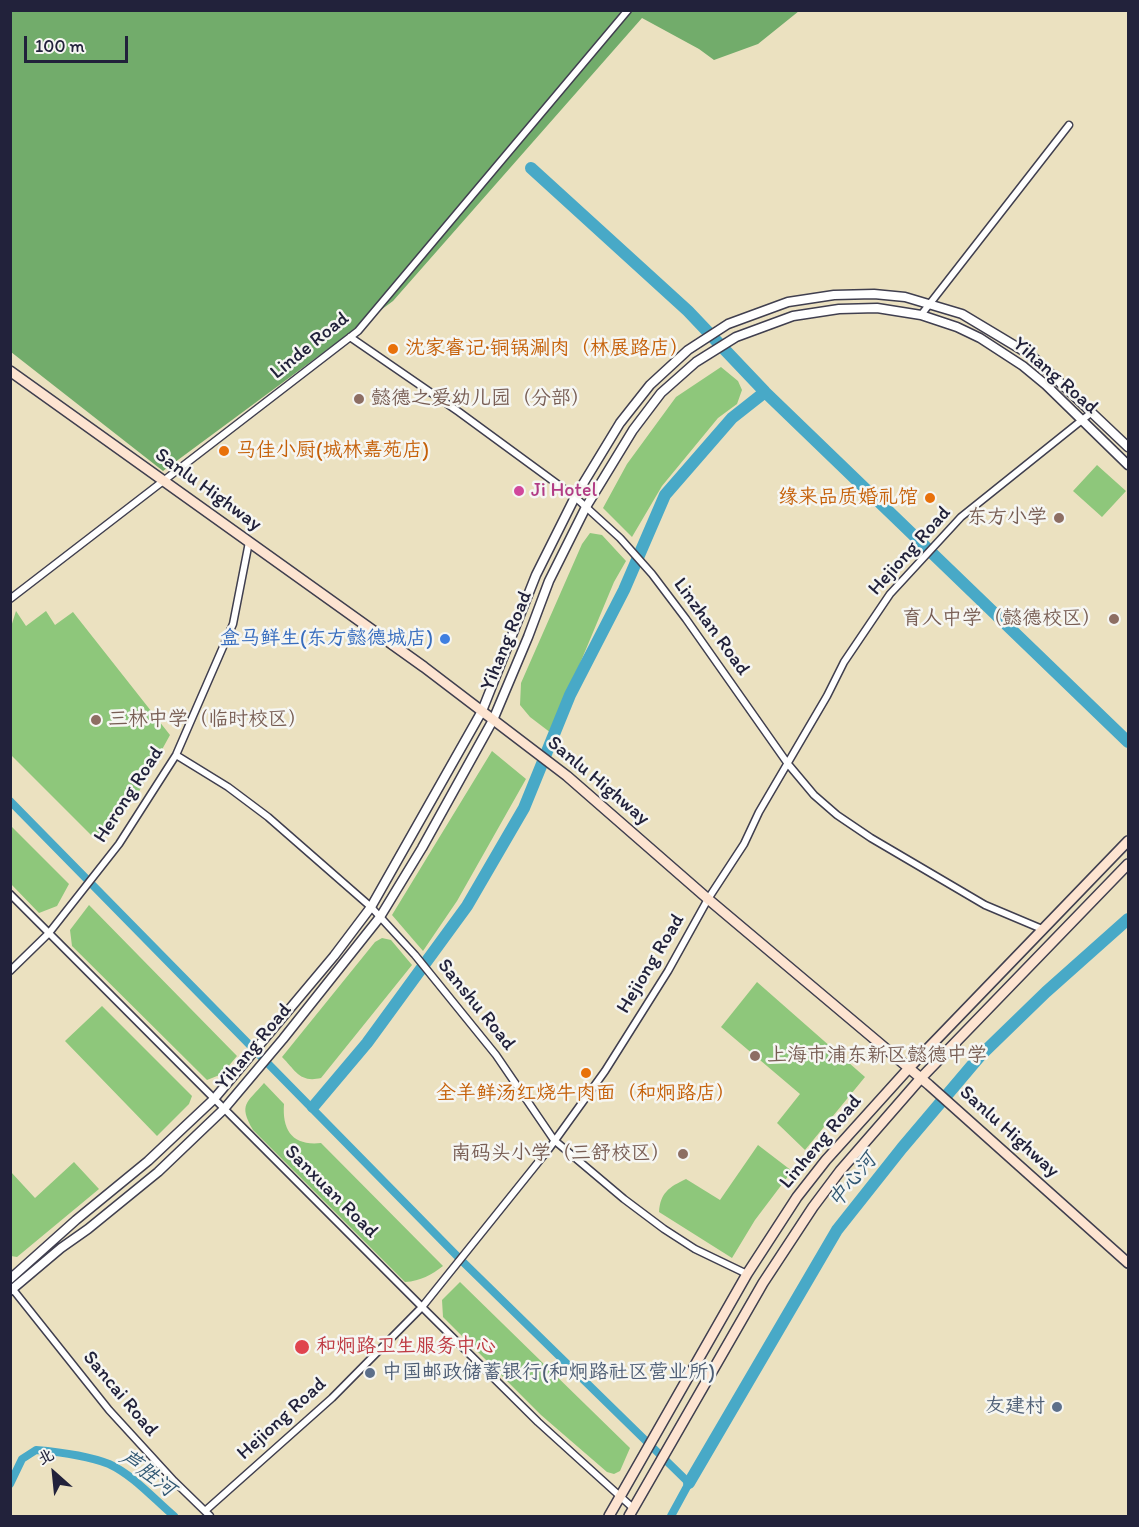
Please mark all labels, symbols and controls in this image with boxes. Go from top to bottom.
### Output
scale bar [27,24,130,62]
text: 100 m [35,35,85,57]
street label: Linde Road [266,307,354,385]
street label: Yihang Road [1007,332,1103,420]
place label: 沈家睿记·铜锅涮肉（林展路店） [405,337,690,361]
marker: 沈家睿记·铜锅涮肉（林展路店） [386,342,400,356]
place label: 懿德之爱幼儿园（分部） [371,387,591,411]
marker: 懿德之爱幼儿园（分部） [352,392,366,406]
place label: 马佳小厨(城林嘉苑店) [236,439,429,463]
street label: Sanlu Highway [150,443,266,537]
marker: 马佳小厨(城林嘉苑店) [217,444,231,458]
place label: Ji Hotel [531,479,597,503]
marker: Ji Hotel [512,484,526,498]
place label: 缘来品质婚礼馆 [778,486,918,510]
marker: 缘来品质婚礼馆 [923,491,937,505]
street label: Hejiong Road [864,501,956,601]
place label: 东方小学 [967,506,1047,530]
marker: 东方小学 [1052,511,1066,525]
street label: Linzhan Road [668,573,754,681]
street label: Yihang Road [476,588,538,694]
place label: 育人中学（懿德校区） [902,607,1102,631]
marker: 育人中学（懿德校区） [1107,612,1121,626]
place label: 盒马鲜生(东方懿德城店) [220,627,433,651]
marker: 盒马鲜生(东方懿德城店) [438,632,452,646]
place label: 三林中学（临时校区） [108,708,308,732]
marker: 三林中学（临时校区） [89,713,103,727]
street label: Sanlu Highway [542,731,654,831]
street label: Herong Road [89,742,169,848]
street label: Hejiong Road [612,910,690,1018]
street label: Sanshu Road [432,954,520,1056]
street label: Yihang Road [211,999,297,1095]
place label: 上海市浦东新区懿德中学 [767,1044,987,1068]
marker: 上海市浦东新区懿德中学 [748,1049,762,1063]
marker: 全羊鲜汤红烧牛肉面（和炯路店） [579,1066,593,1080]
street label: Sanlu Highway [954,1081,1064,1183]
place label: 全羊鲜汤红烧牛肉面（和炯路店） [436,1082,736,1106]
street label: Linheng Road [775,1090,867,1194]
street label: Sanxuan Road [279,1140,383,1244]
place label: 南码头小学（三舒校区） [451,1142,671,1166]
marker: 南码头小学（三舒校区） [676,1147,690,1161]
water label: 中心河 [823,1149,883,1213]
place label: 和炯路卫生服务中心 [316,1335,496,1359]
marker: 和炯路卫生服务中心 [293,1338,311,1356]
street label: Sancai Road [77,1346,163,1442]
place label: 中国邮政储蓄银行(和炯路社区营业所) [382,1361,715,1385]
marker: 中国邮政储蓄银行(和炯路社区营业所) [363,1366,377,1380]
street label: Hejiong Road [232,1373,332,1465]
place label: 友建村 [985,1395,1045,1419]
marker: 友建村 [1050,1400,1064,1414]
north arrow [24,1443,84,1503]
text: 北 [34,1444,57,1469]
water label: 芦胜河 [114,1445,180,1503]

